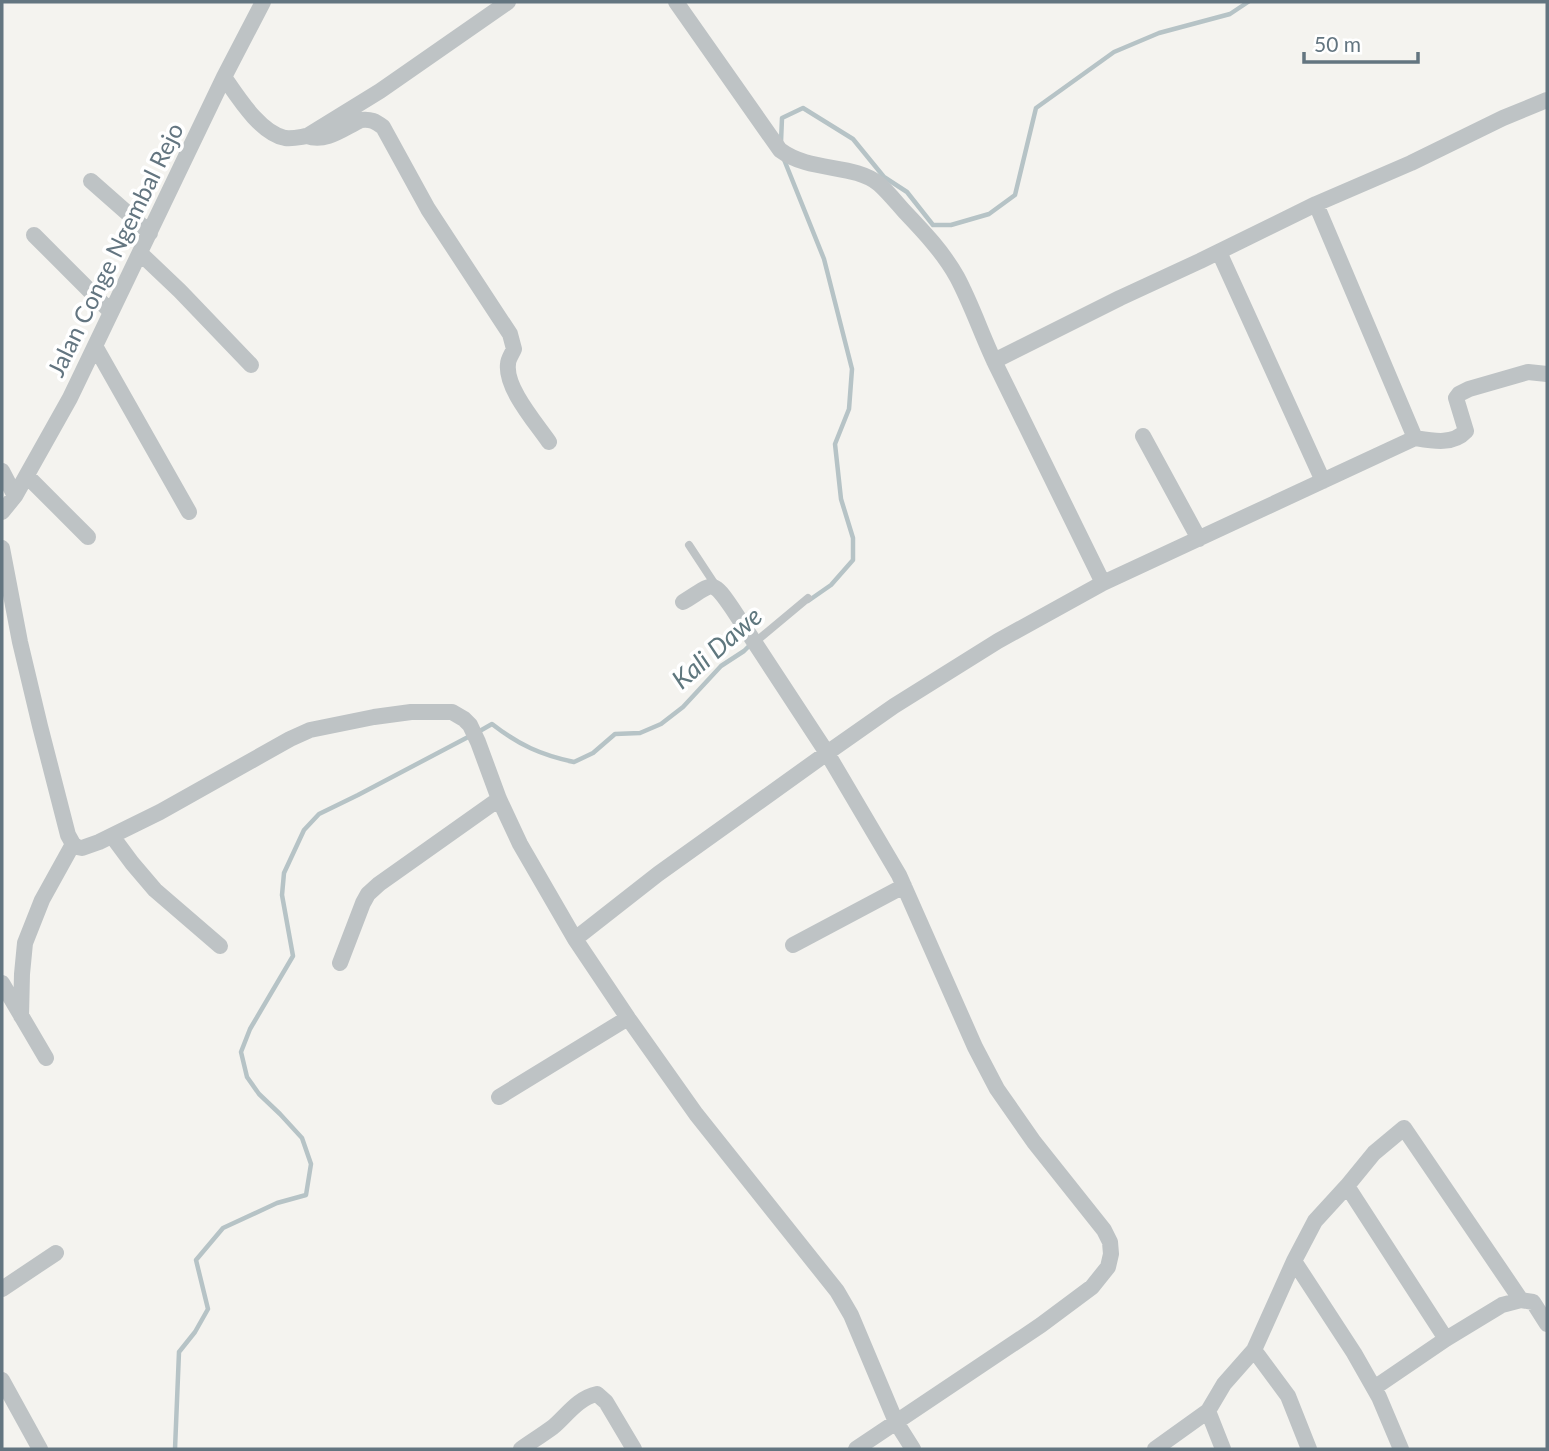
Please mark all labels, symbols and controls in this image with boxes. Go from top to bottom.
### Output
scale bar [1304,21,1418,65]
text: 50 m [1314,31,1361,56]
street label: Jalan Conge Ngembal Rejo [41,118,189,381]
water label: Kali Dawe [665,599,768,695]

